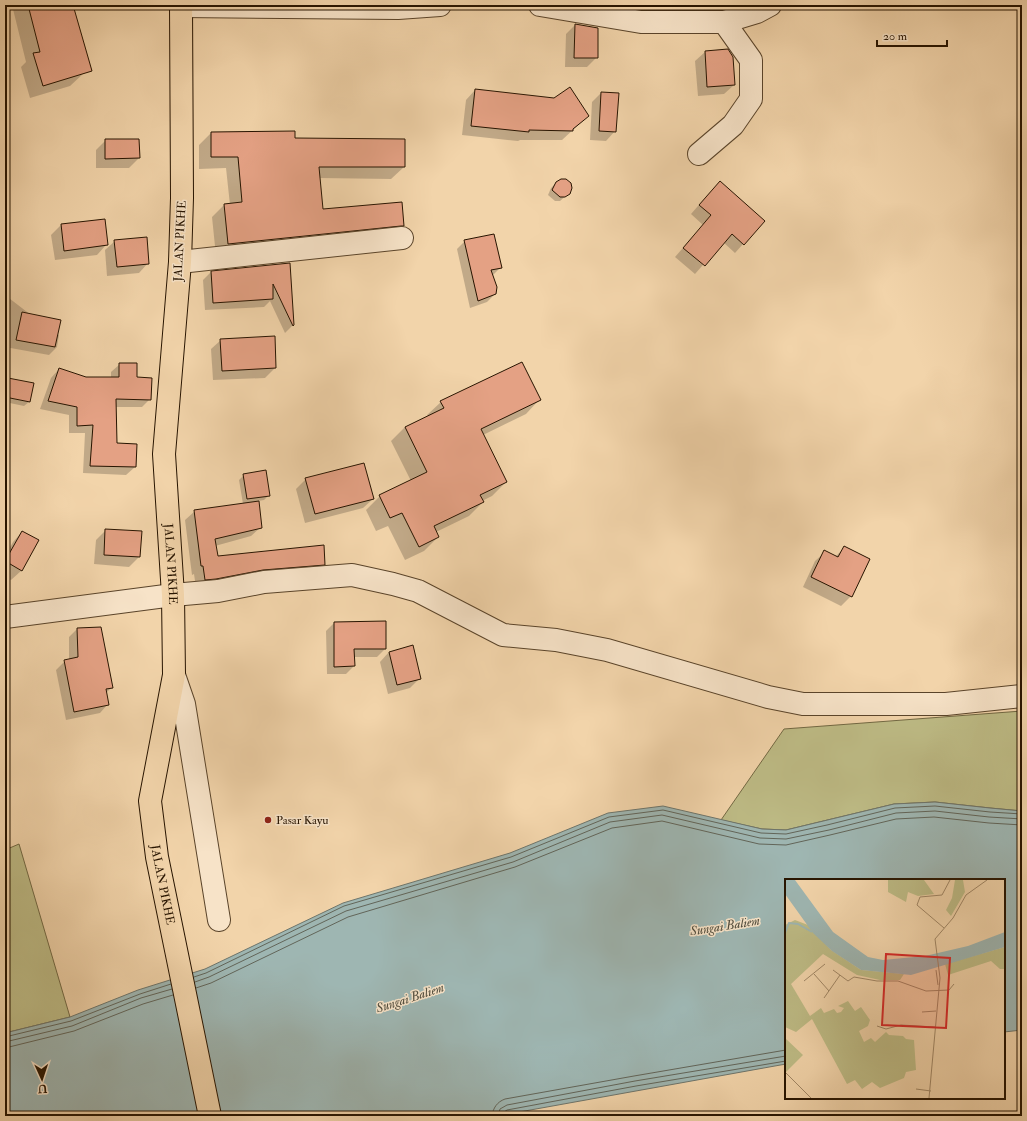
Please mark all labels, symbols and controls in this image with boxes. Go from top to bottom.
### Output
scale bar [877,22,947,48]
text: 20 m [883,29,908,44]
street label: JALAN PIKHE [170,200,190,283]
street label: JALAN PIKHE [161,522,181,605]
place label: Pasar Kayu [276,813,328,828]
marker: Pasar Kayu [263,815,273,825]
street label: JALAN PIKHE [148,843,178,926]
inset map [785,879,1005,1099]
water label: Sungai Baliem [688,913,761,940]
water label: Sungai Baliem [373,979,446,1017]
north arrow [22,1059,62,1099]
text: U [37,1082,47,1095]

